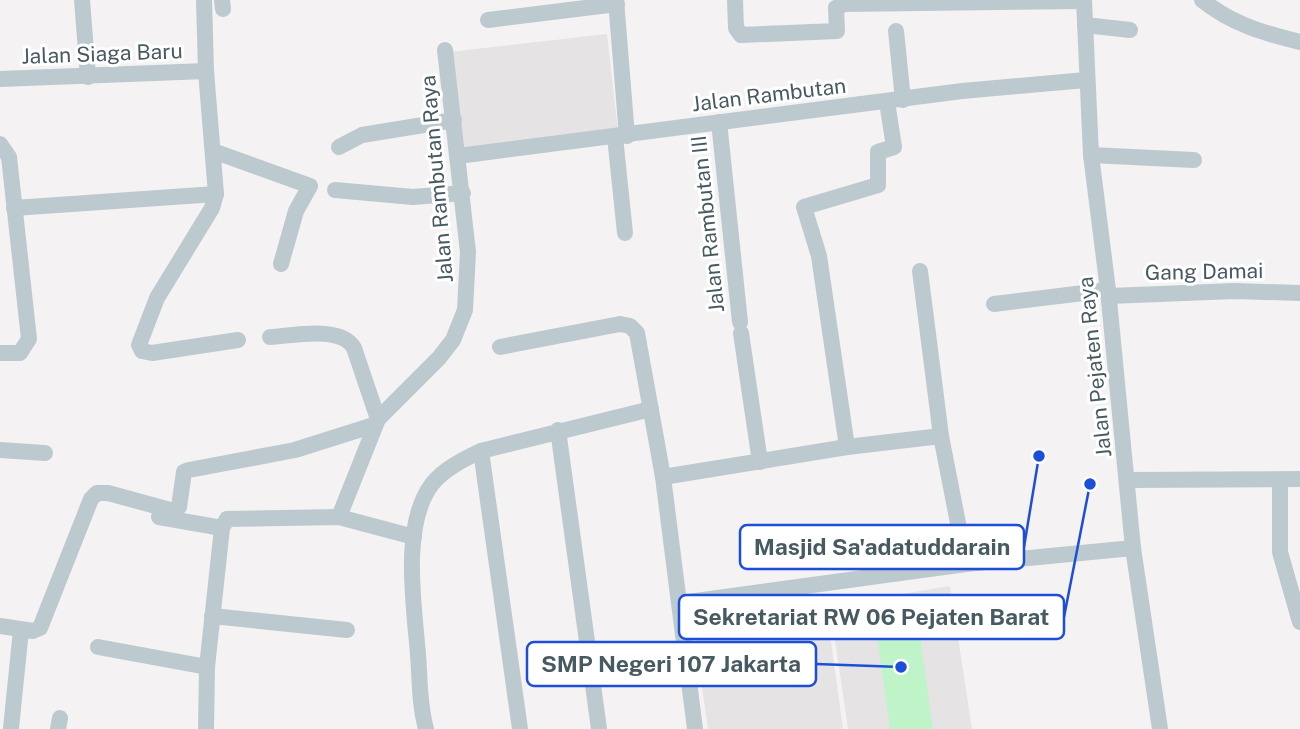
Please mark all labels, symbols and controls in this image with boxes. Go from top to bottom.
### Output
street label: Jalan Siaga Baru [21,38,183,69]
street label: Jalan Rambutan [690,73,847,116]
street label: Jalan Rambutan Raya [415,74,458,284]
street label: Jalan Rambutan III [686,134,729,314]
street label: Gang Damai [1145,258,1263,285]
street label: Jalan Pejaten Raya [1073,276,1116,459]
callout: Masjid Sa'adatuddarain [740,525,1024,569]
text: Masjid Sa'adatuddarain [754,533,1010,560]
callout: Sekretariat RW 06 Pejaten Barat [679,595,1064,639]
text: Sekretariat RW 06 Pejaten Barat [693,603,1049,630]
callout: SMP Negeri 107 Jakarta [527,642,816,686]
text: SMP Negeri 107 Jakarta [541,650,801,677]

